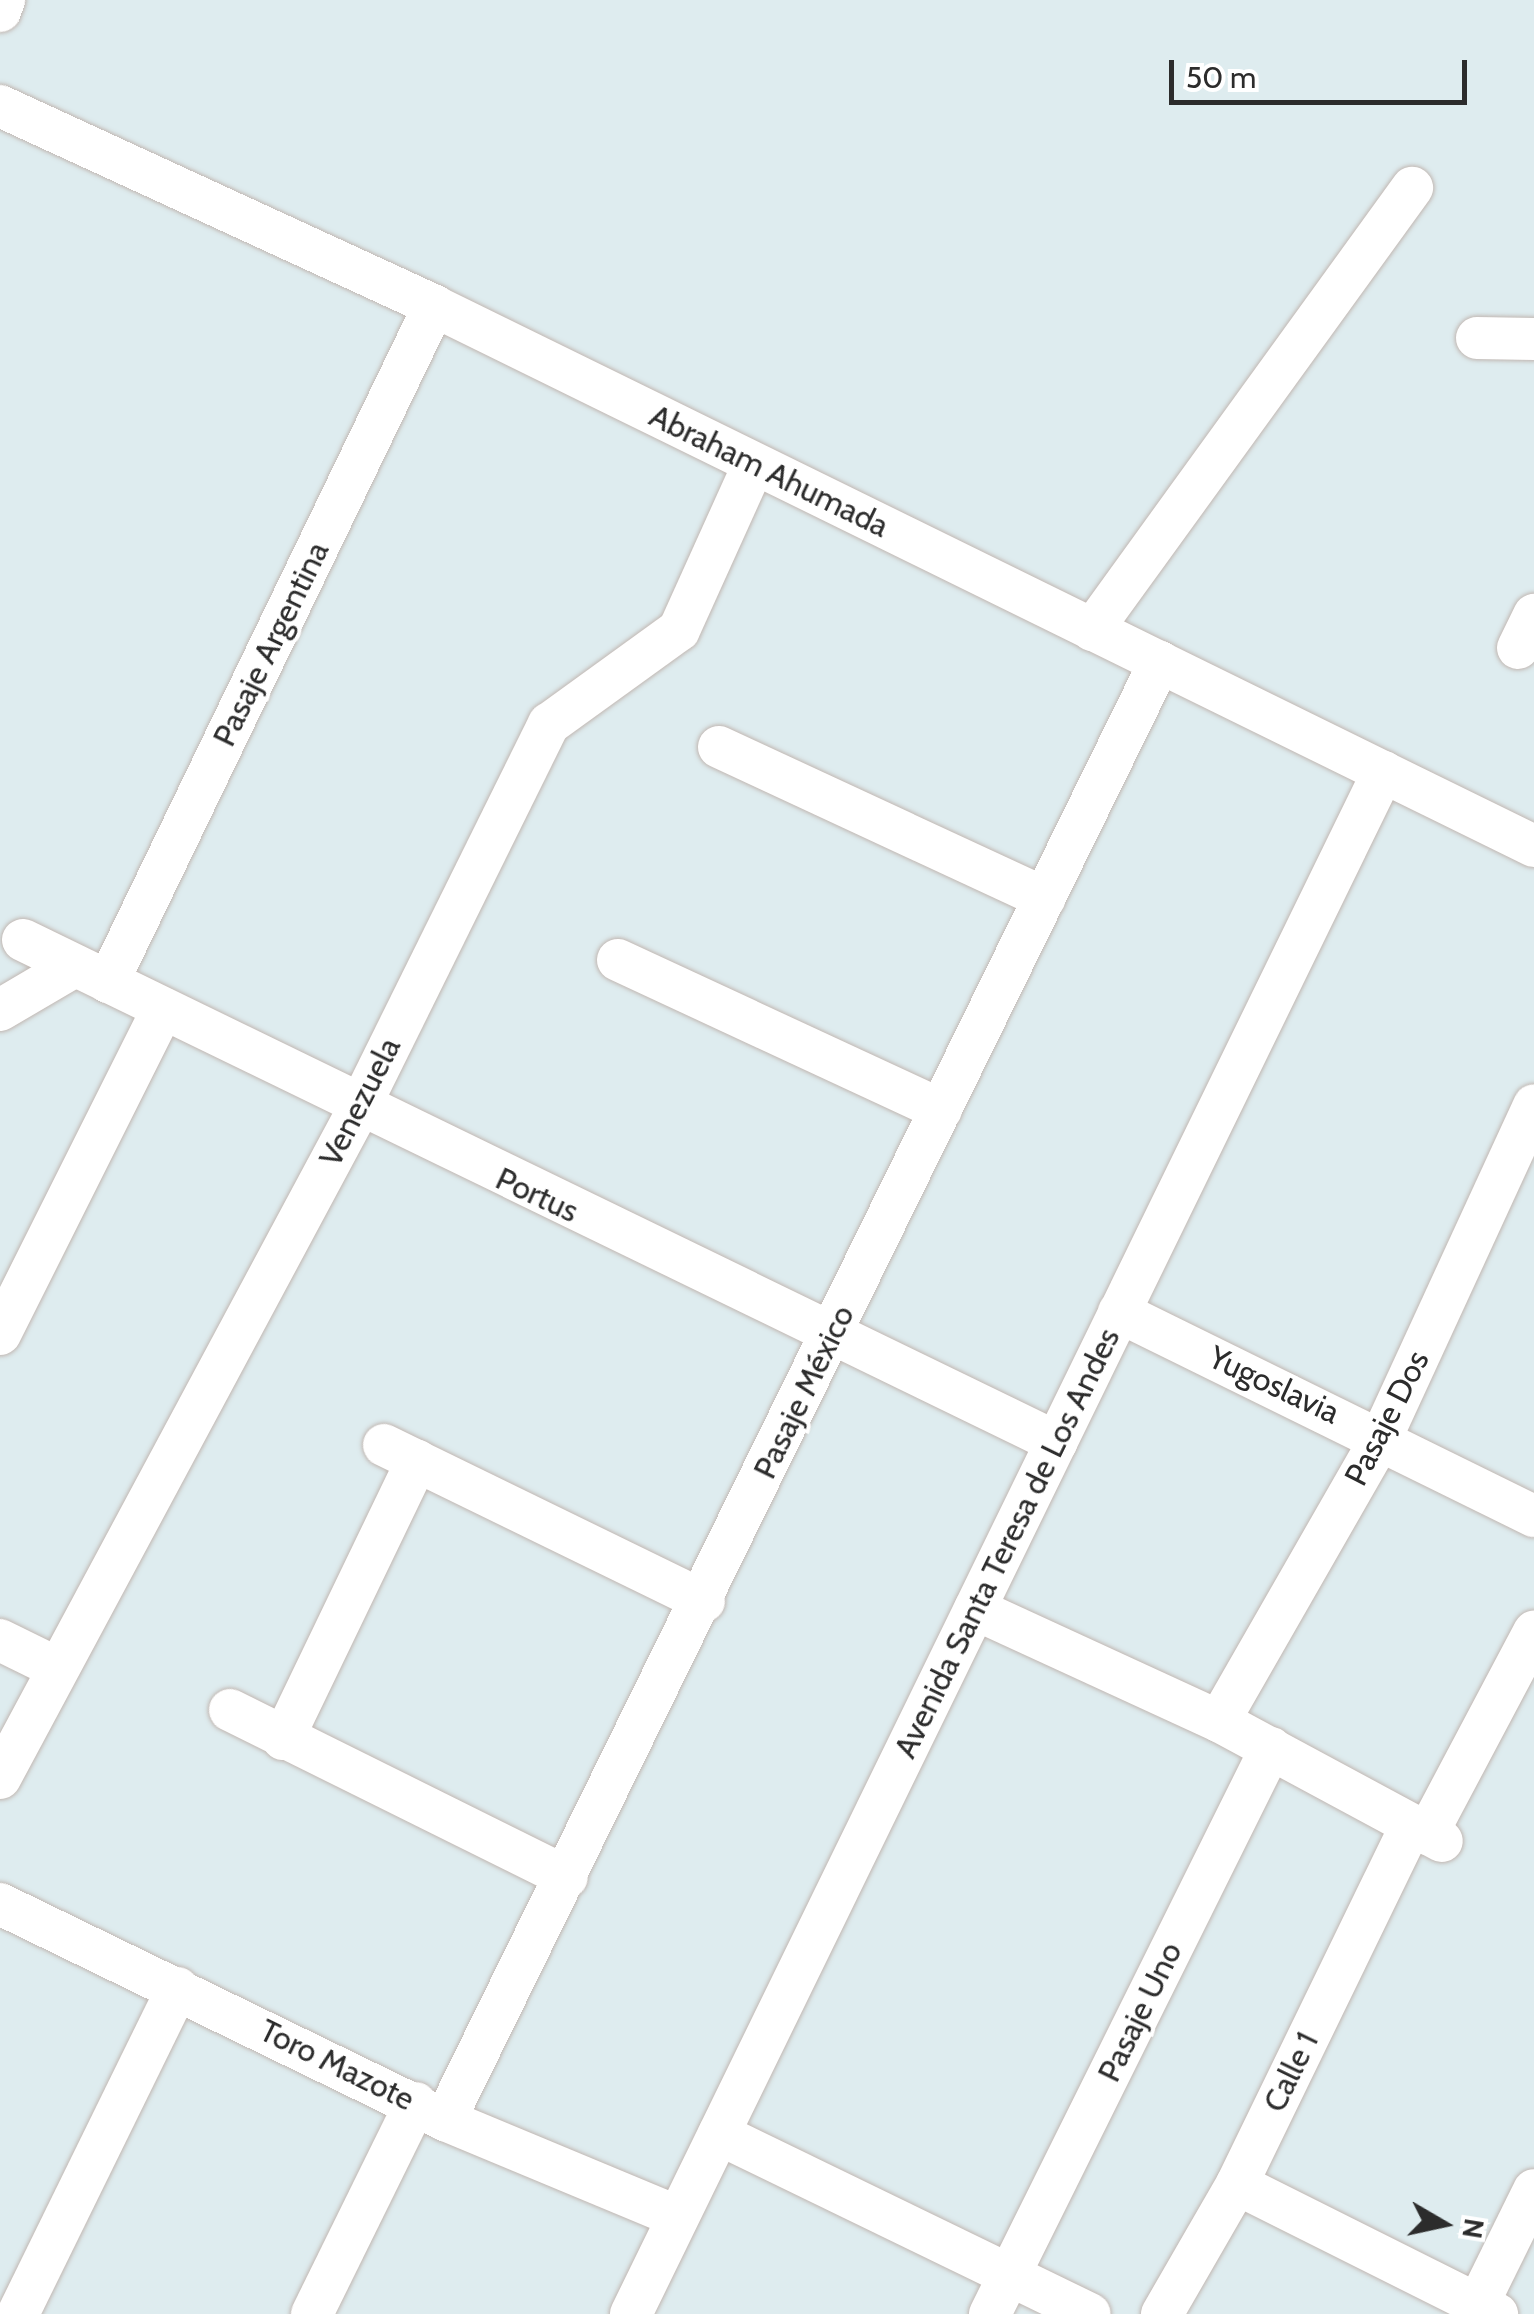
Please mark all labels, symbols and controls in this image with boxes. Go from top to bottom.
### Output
scale bar [1174,40,1472,102]
text: 50 m [1186,59,1256,96]
street label: Abraham Ahumada [643,397,895,545]
street label: Pasaje Argentina [205,536,337,752]
street label: Venezuela [311,1031,409,1173]
street label: Portus [490,1159,584,1231]
street label: Pasaje México [746,1299,862,1485]
street label: Avenida Santa Teresa de Los Andes [886,1322,1128,1764]
street label: Yugoslavia [1203,1338,1345,1432]
street label: Pasaje Dos [1337,1344,1437,1492]
street label: Pasaje Uno [1090,1936,1190,2088]
street label: Toro Mazote [254,2011,420,2119]
street label: Calle 1 [1255,2026,1327,2118]
north arrow [1394,2174,1494,2274]
text: N [1455,2216,1492,2241]

